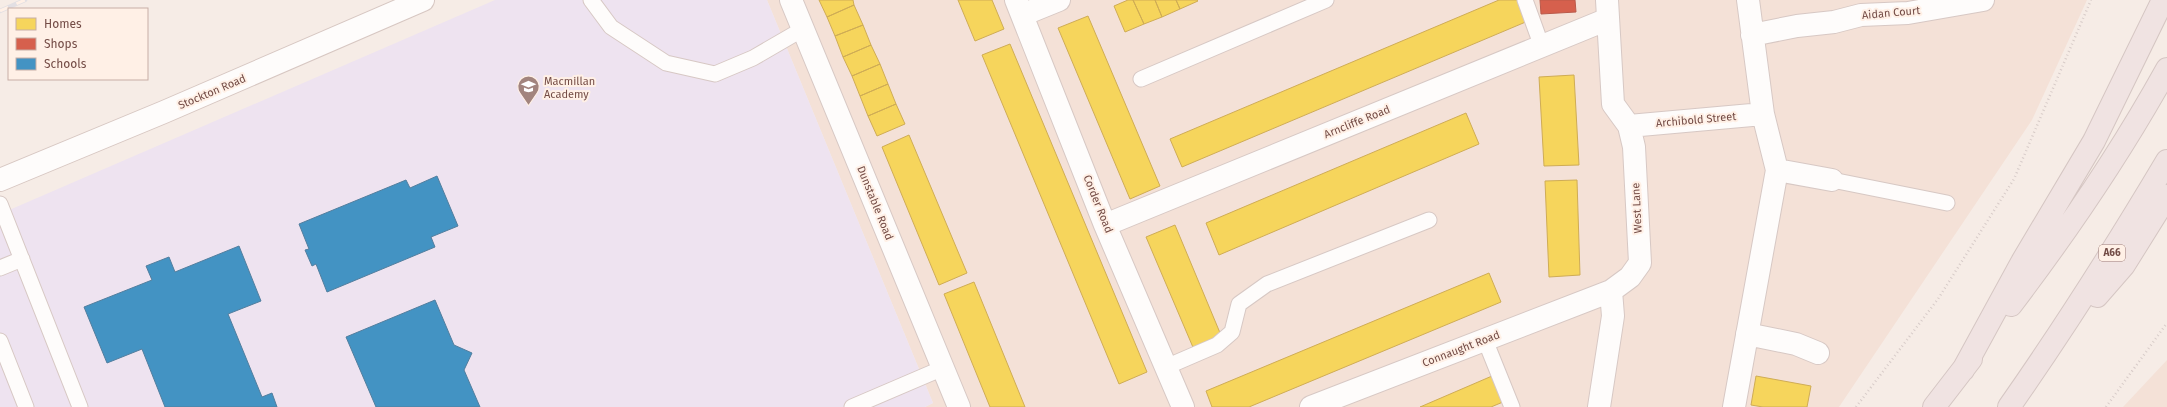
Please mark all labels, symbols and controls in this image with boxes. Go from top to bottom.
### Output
street label: Aidan Court [1861,4,1921,22]
legend [8,8,148,80]
text: Homes [44,17,82,31]
text: Shops [44,37,78,51]
text: Schools [44,57,87,71]
street label: Stockton Road [176,72,248,112]
school or university icon: Macmillan Academy [516,74,542,107]
place label: Macmillan Academy [544,75,595,101]
street label: Arncliffe Road [1322,103,1392,141]
street label: Archibold Street [1655,110,1737,130]
street label: Dunstable Road [854,164,896,242]
street label: Corder Road [1080,173,1116,235]
street label: West Lane [1629,182,1645,234]
road number: A66 [2099,245,2125,261]
street label: Connaught Road [1420,328,1502,370]

